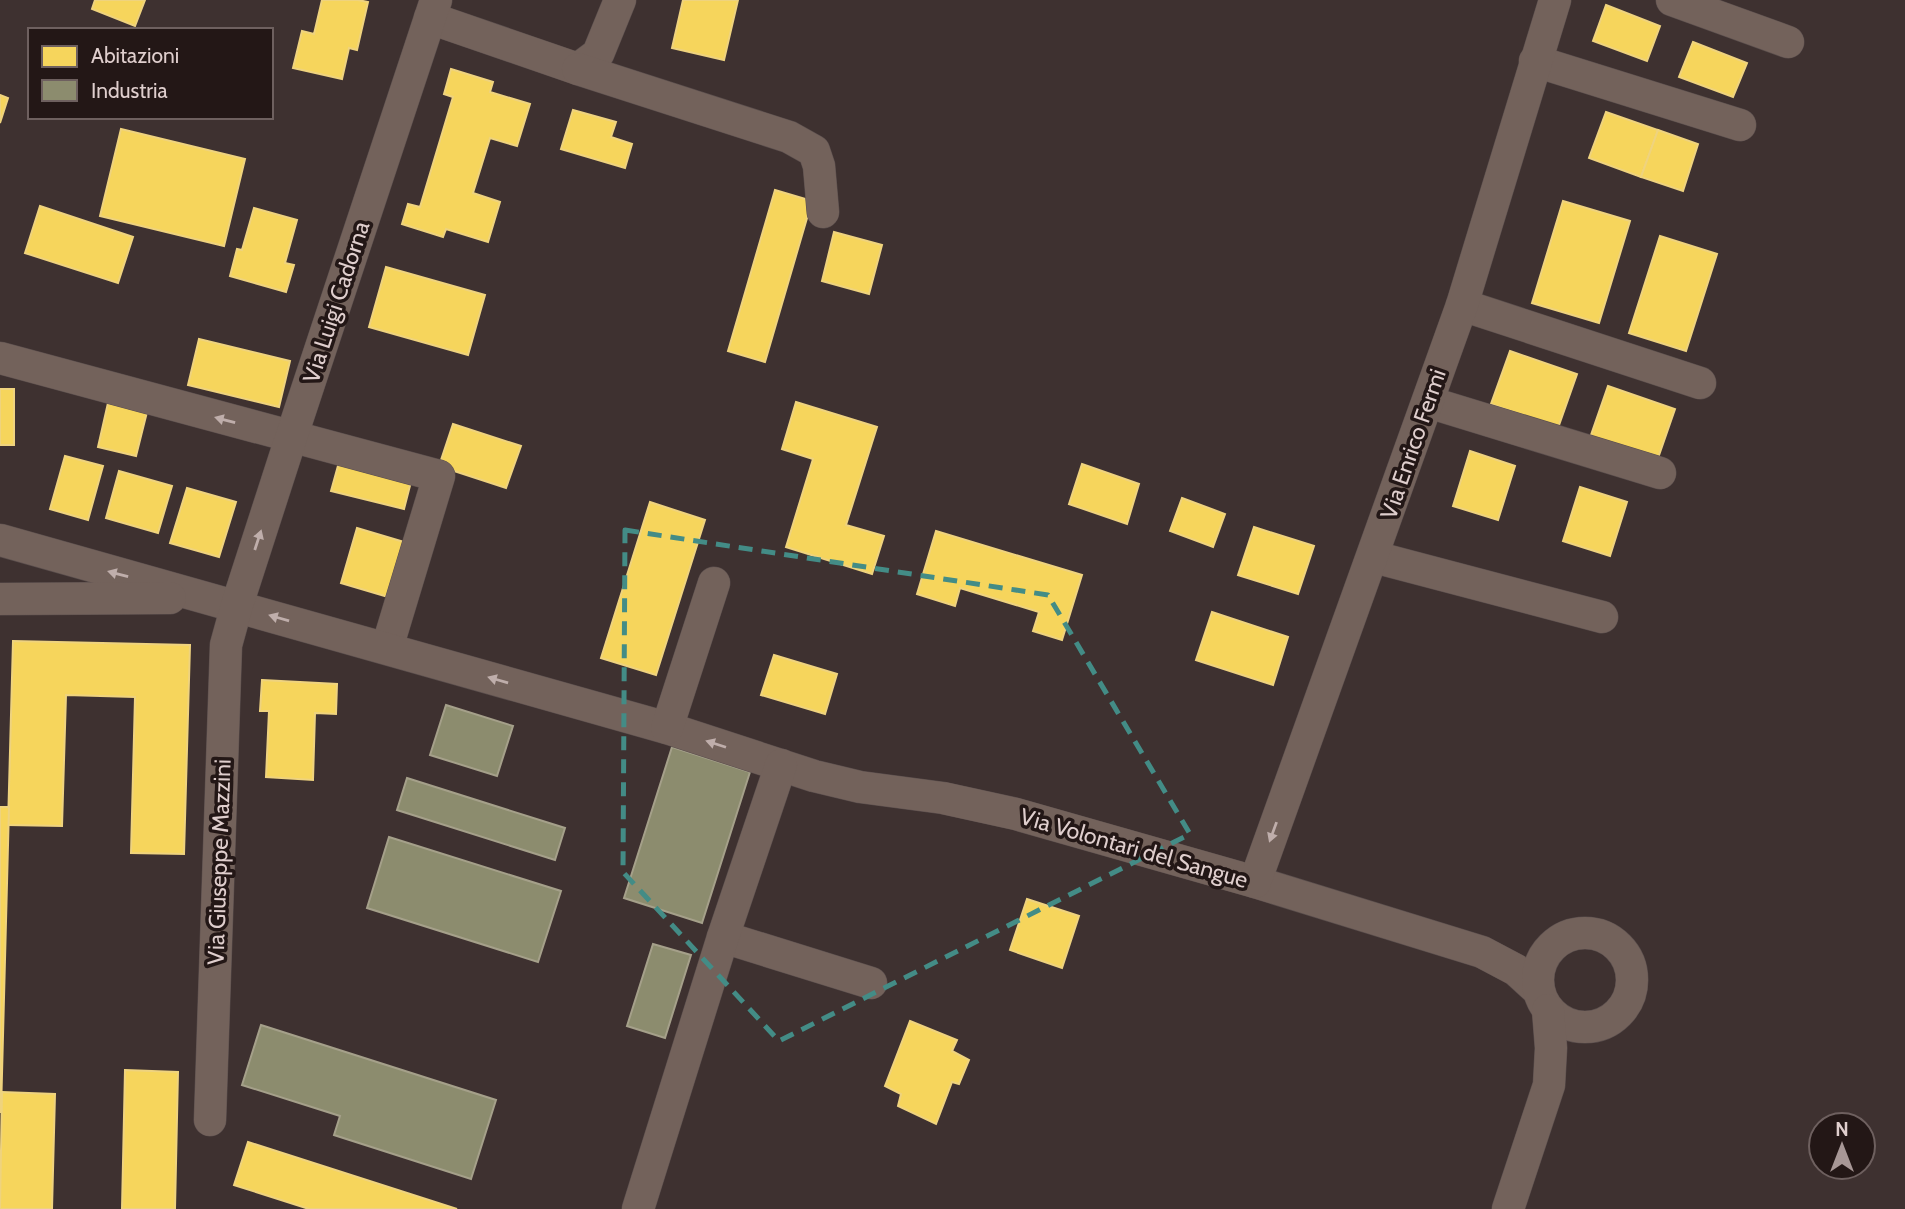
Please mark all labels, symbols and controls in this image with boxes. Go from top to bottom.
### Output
legend [28,28,273,119]
text: Abitazioni [91,43,179,68]
text: Industria [91,78,168,103]
street label: Via Luigi Cadorna [297,218,375,386]
street label: Via Enrico Fermi [1374,365,1452,523]
one-way arrow [214,414,235,424]
one-way arrow [253,530,263,551]
one-way arrow [107,568,129,579]
one-way arrow [268,612,289,622]
one-way arrow [487,674,509,685]
one-way arrow [706,738,727,749]
street label: Via Giuseppe Mazzini [201,759,237,965]
street label: Via Volontari del Sangue [1017,802,1251,894]
one-way arrow [1267,821,1278,842]
north arrow [1807,1111,1877,1181]
text: N [1835,1118,1849,1141]

